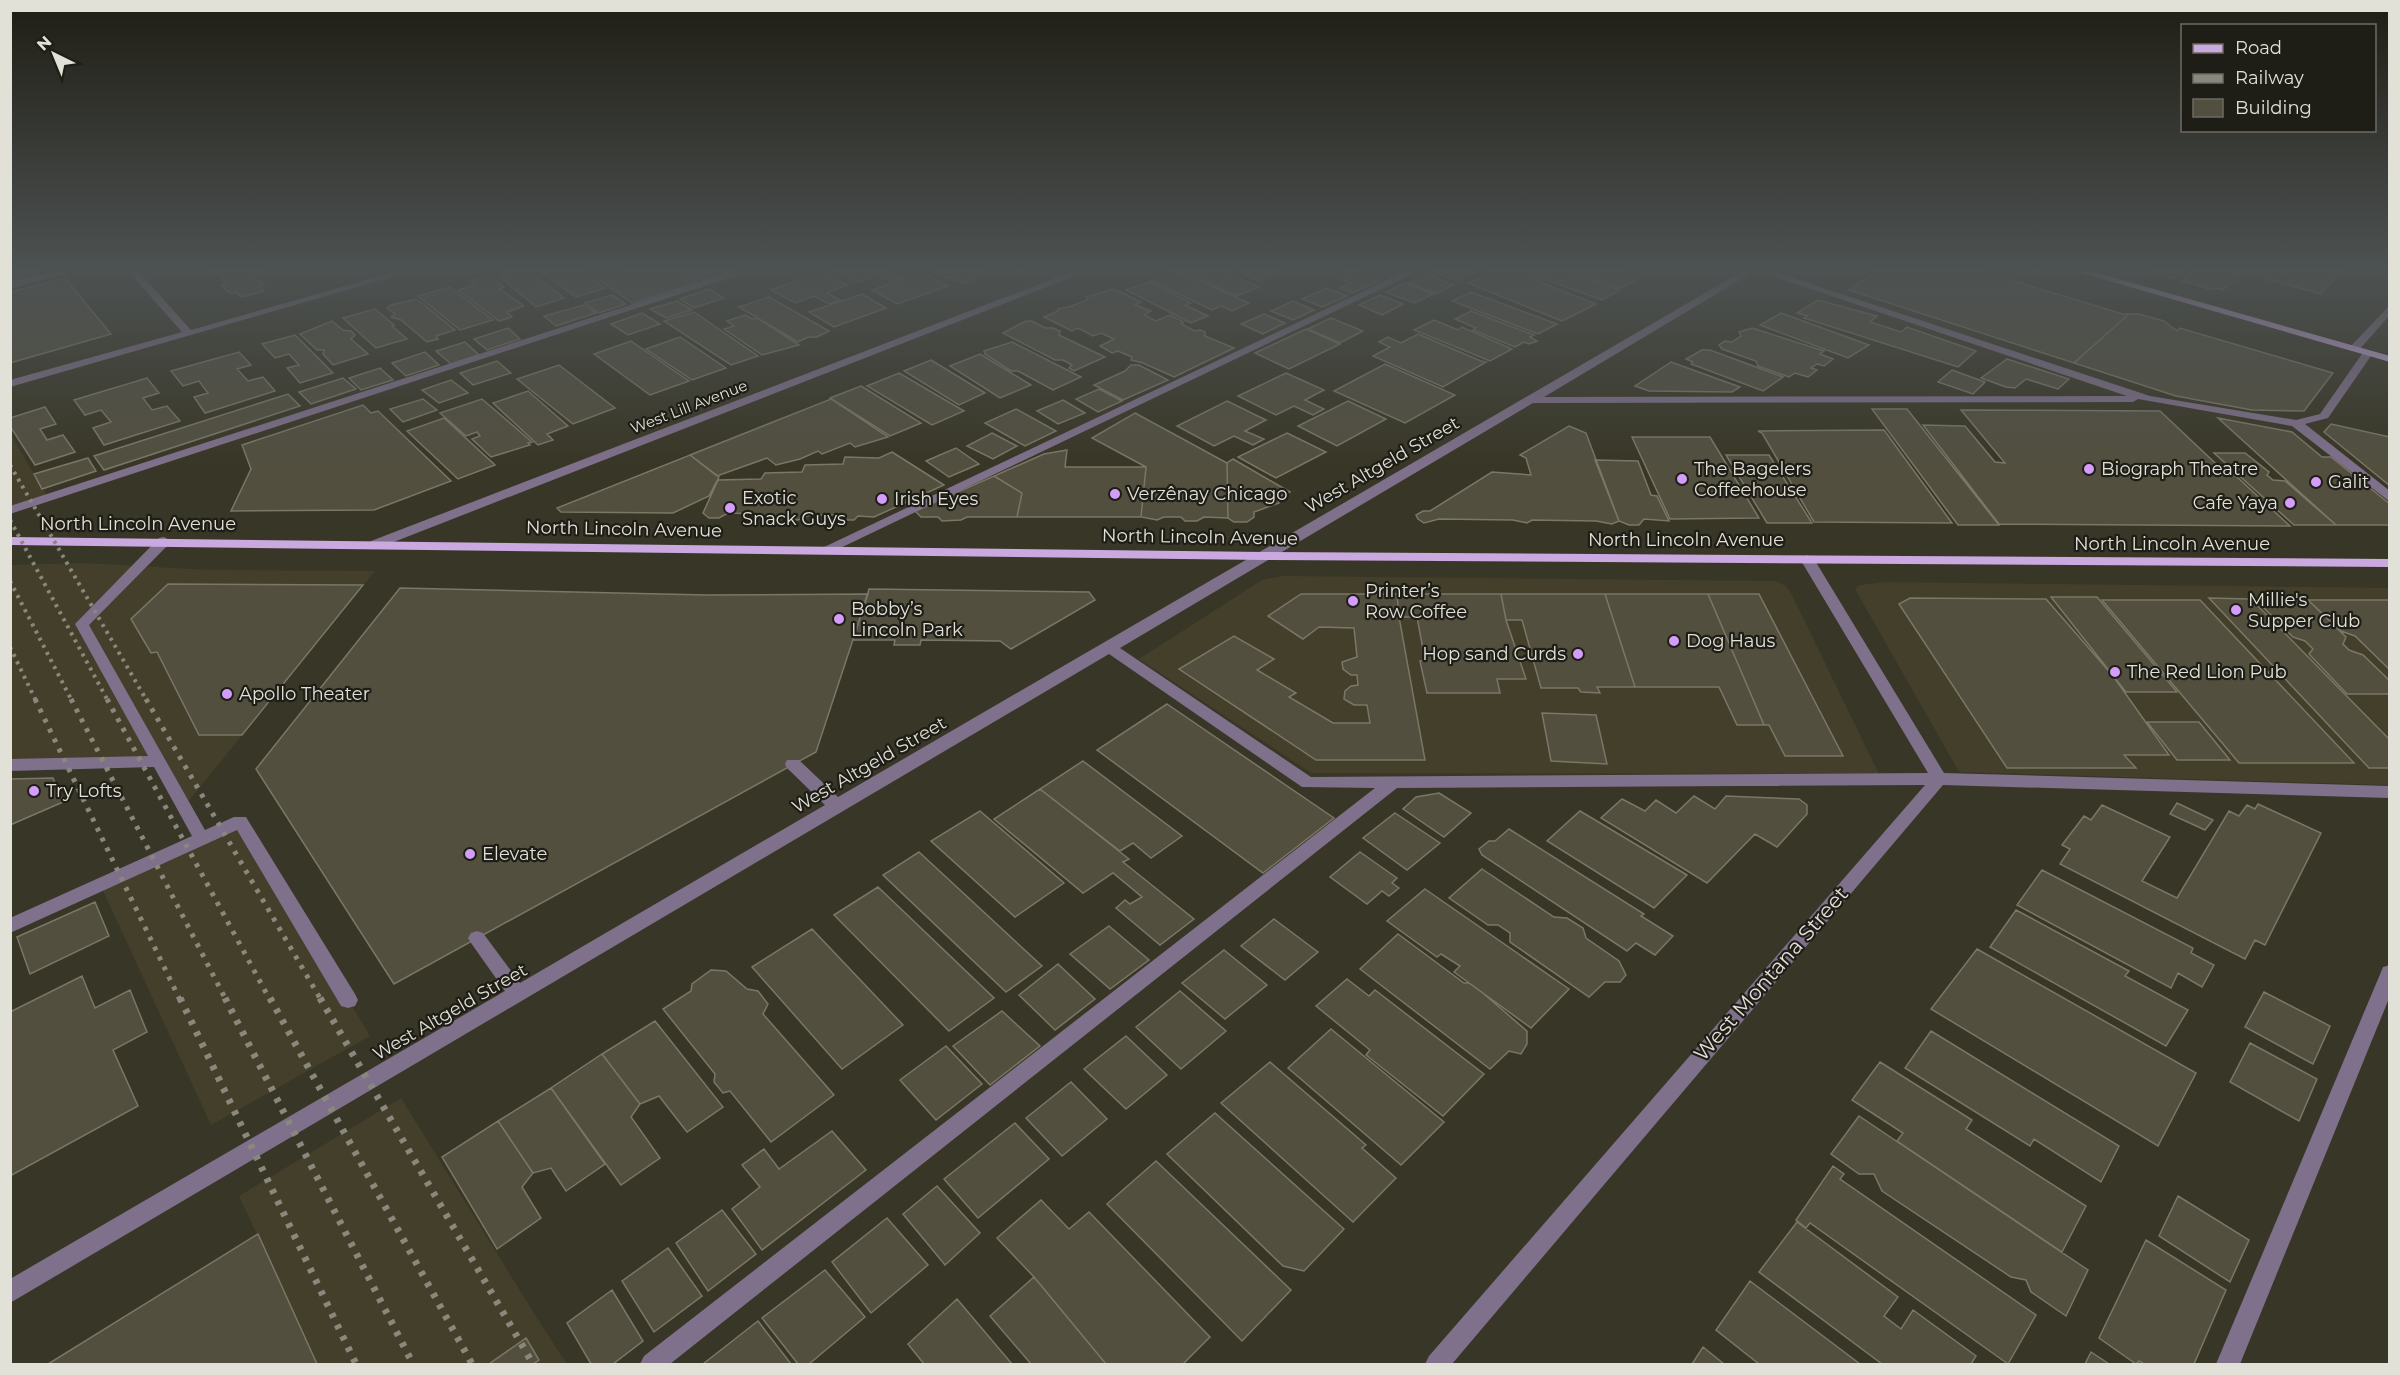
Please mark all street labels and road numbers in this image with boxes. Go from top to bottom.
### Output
street label: West Lill Avenue [628,375,750,438]
street label: West Altgeld Street [1301,412,1463,518]
street label: North Lincoln Avenue [40,513,236,535]
street label: North Lincoln Avenue [526,516,722,542]
street label: North Lincoln Avenue [1102,524,1298,550]
street label: North Lincoln Avenue [1588,529,1784,551]
street label: North Lincoln Avenue [2074,533,2270,555]
street label: West Altgeld Street [788,712,950,818]
street label: West Montana Street [1688,881,1853,1066]
street label: West Altgeld Street [369,959,531,1065]

